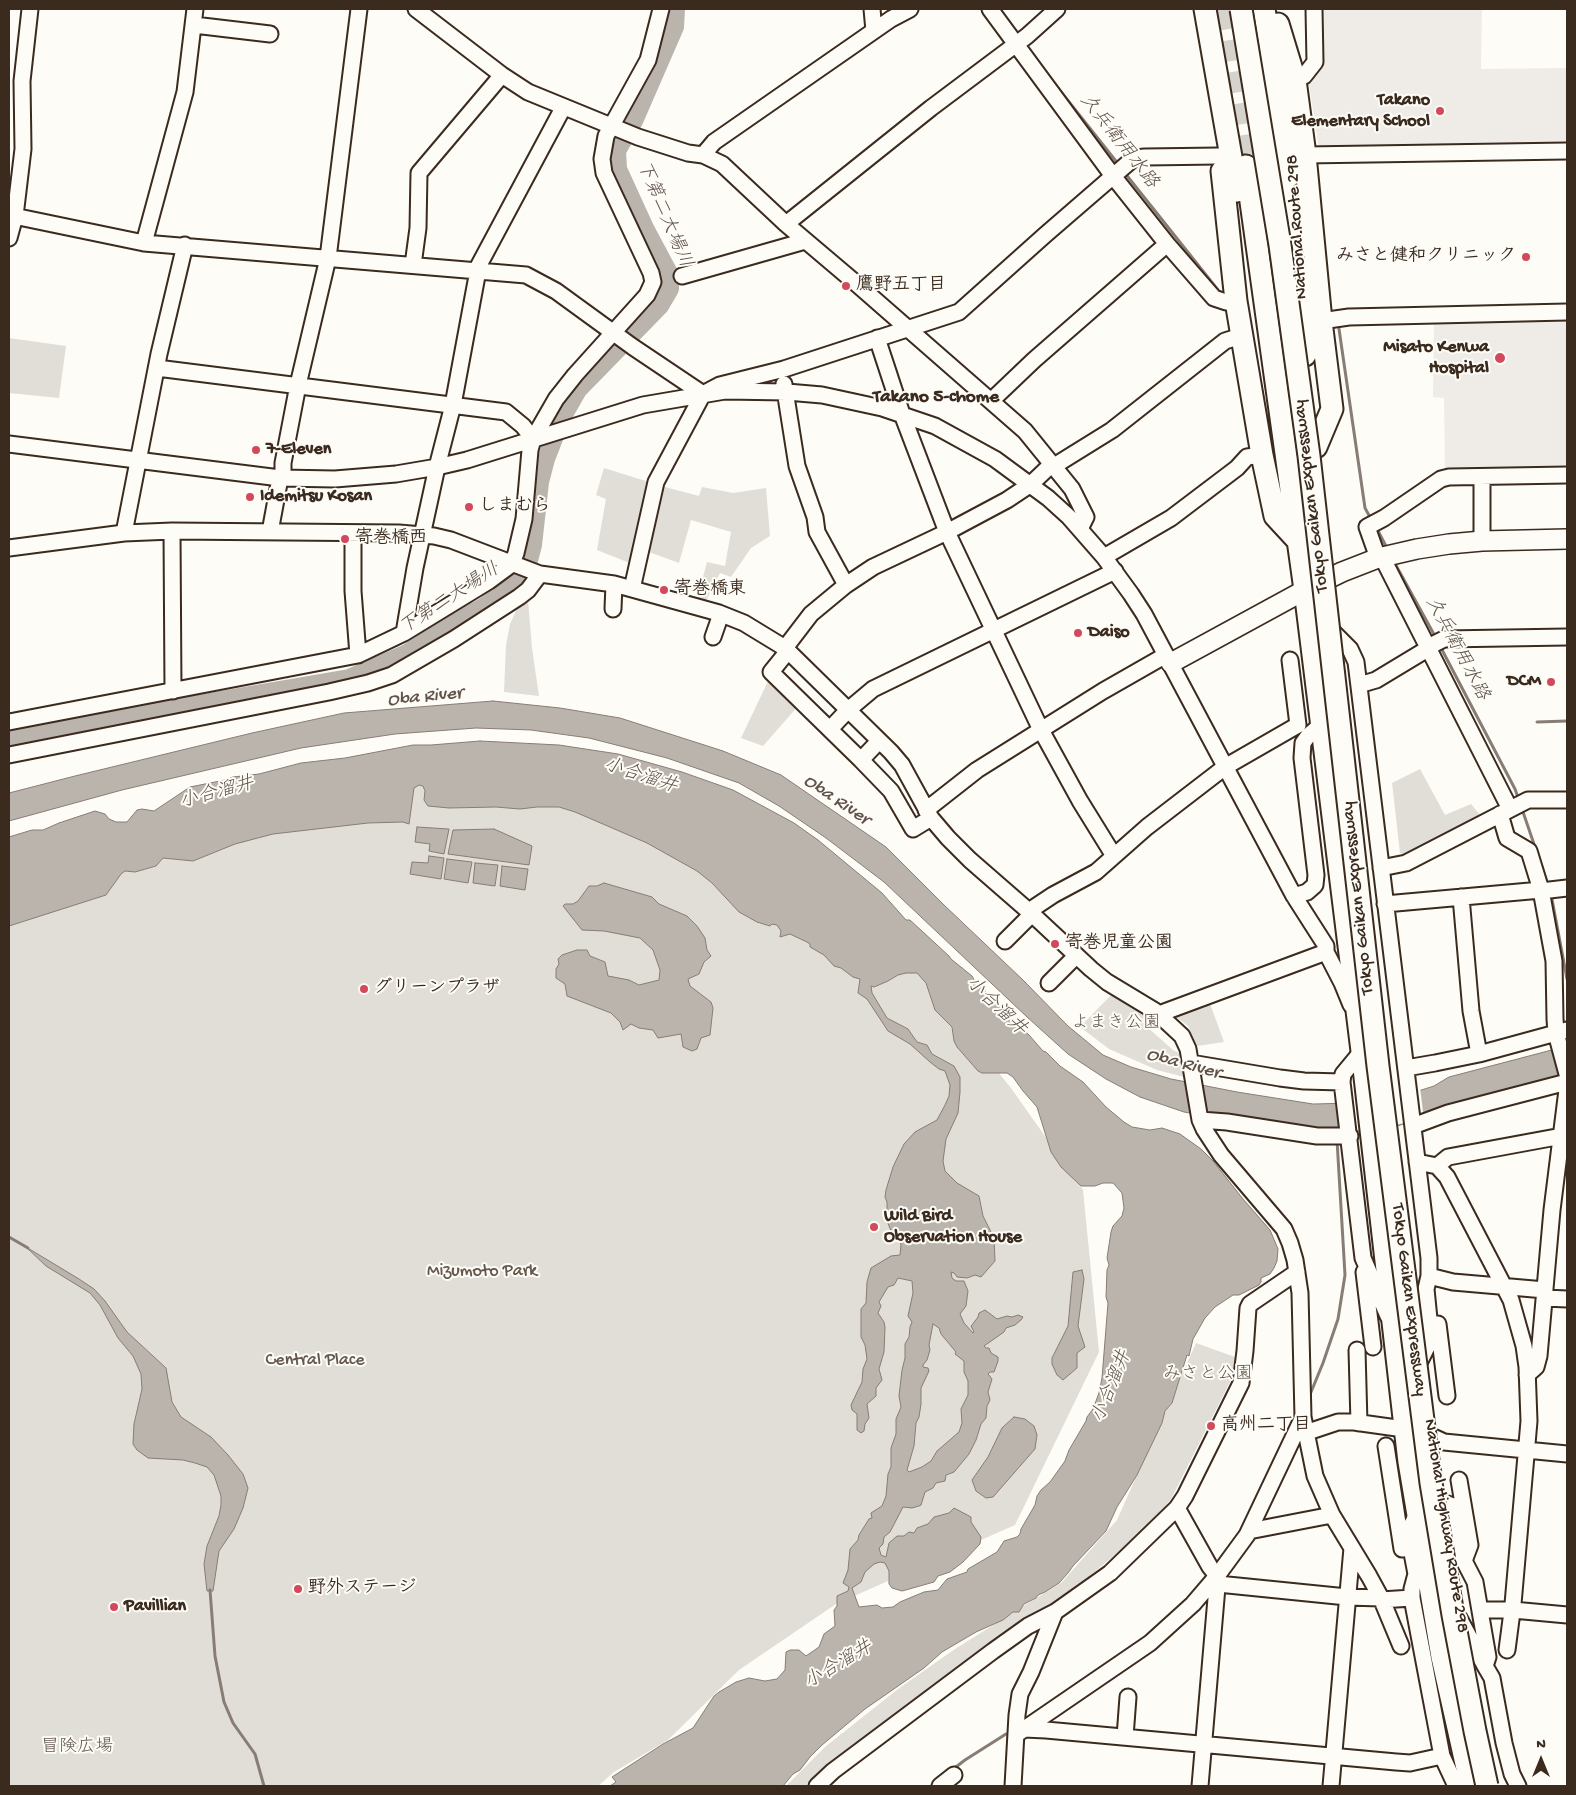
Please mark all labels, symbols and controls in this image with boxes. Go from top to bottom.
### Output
water label: 久兵衛用水路 [1074,90,1162,194]
place label: Takano Elementary School [1291,90,1430,132]
marker: Takano Elementary School [1434,105,1446,117]
street label: National Route 298 [1282,154,1314,300]
water label: 下第二大場川 [630,158,696,272]
place label: みさと健和クリニック [1336,246,1516,268]
marker: みさと健和クリニック [1520,251,1532,263]
place label: 鷹野五丁目 [856,275,946,297]
marker: 鷹野五丁目 [840,280,852,292]
place label: Misato Kenwa Hospital [1383,337,1489,379]
marker: Misato Kenwa Hospital [1493,351,1507,365]
district label: Takano 5-chome [873,387,999,409]
street label: Tokyo Gaikan Expressway [1289,398,1335,594]
place label: 7-Eleven [266,439,331,461]
marker: 7-Eleven [250,444,262,456]
place label: Idemitsu Kosan [260,486,372,508]
marker: Idemitsu Kosan [244,491,256,503]
place label: しまむら [479,496,551,518]
marker: しまむら [463,501,475,513]
place label: 寄巻橋西 [355,528,427,550]
marker: 寄巻橋西 [339,533,351,545]
water label: 下第二大場川 [396,559,504,641]
place label: 寄巻橋東 [674,579,746,601]
marker: 寄巻橋東 [658,584,670,596]
water label: 久兵衛用水路 [1419,593,1493,705]
place label: Daiso [1088,622,1130,644]
marker: Daiso [1072,627,1084,639]
place label: DCM [1507,671,1541,693]
marker: DCM [1545,676,1557,688]
water label: Oba River [386,683,464,713]
water label: 小合溜井 [600,754,680,800]
water label: Oba River [798,770,874,832]
water label: 小合溜井 [177,773,257,815]
street label: Tokyo Gaikan Expressway [1338,800,1380,996]
place label: 寄巻児童公園 [1065,933,1173,955]
marker: 寄巻児童公園 [1049,938,1061,950]
water label: 小合溜井 [960,972,1030,1042]
place label: グリーンプラザ [374,978,500,1000]
marker: グリーンプラザ [358,983,370,995]
park label: よまき公園 [1071,1013,1161,1035]
water label: Oba River [1144,1044,1222,1086]
street label: Tokyo Gaikan Expressway [1385,1202,1431,1398]
place label: Wild Bird Observation House [884,1206,1022,1248]
marker: Wild Bird Observation House [868,1221,880,1233]
park label: Mizumoto Park [427,1261,537,1283]
water label: 小合溜井 [1088,1347,1138,1427]
park label: Central Place [266,1350,364,1372]
park label: みさと公園 [1163,1364,1253,1386]
place label: 高州二丁目 [1221,1415,1311,1437]
street label: National Highway Route 298 [1417,1418,1473,1634]
marker: 高州二丁目 [1205,1420,1217,1432]
place label: 野外ステージ [308,1578,416,1600]
marker: 野外ステージ [292,1583,304,1595]
place label: Pavillian [124,1596,186,1618]
marker: Pavillian [108,1601,120,1613]
water label: 小合溜井 [801,1637,877,1695]
north arrow [1516,1735,1566,1785]
text: N [1536,1736,1546,1753]
park label: 冒険広場 [41,1737,113,1759]

